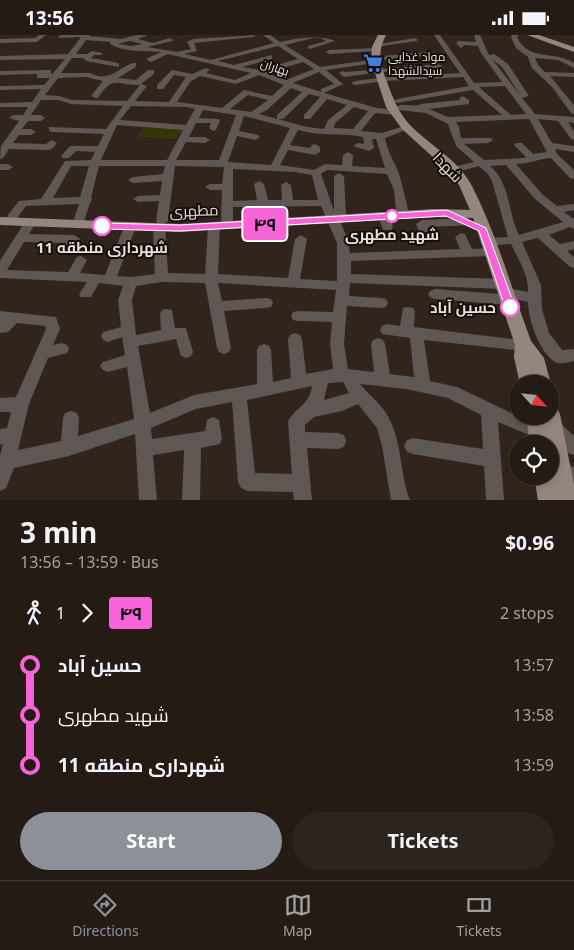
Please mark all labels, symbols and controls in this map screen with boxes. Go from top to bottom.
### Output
text: 13:56 [25,5,74,31]
place label: مواد غذایی سیدالشهدا [388,48,445,79]
supermarket icon: مواد غذایی سیدالشهدا [362,52,384,74]
street label: بهاران [259,54,291,80]
street label: شهدا [428,148,467,187]
street label: مطهری [169,199,219,222]
line badge: ۴۹ [242,208,288,240]
marker: شهید مطهری [385,209,399,223]
text: ۴۹ [253,212,277,236]
marker: شهرداری منطقه 11 [92,216,112,236]
place label: شهید مطهری [345,224,439,244]
place label: شهرداری منطقه 11 [36,237,168,257]
place label: حسین آباد [430,297,496,317]
marker: حسین آباد [500,297,520,317]
north arrow [509,375,559,425]
map controls [509,375,559,485]
button: locate [509,435,559,485]
text: 3 min [20,513,97,551]
text: $0.96 [505,530,554,556]
text: 13:56 – 13:59 · Bus [20,551,159,573]
icon: walk [20,599,48,627]
icon: forward [73,599,101,627]
text: ۴۹ [119,601,142,625]
text: 1 [56,602,65,624]
text: 2 stops [500,602,554,624]
text: حسین آباد [58,652,141,678]
text: 13:57 [513,654,554,676]
text: شهید مطهری [58,702,169,728]
text: 13:58 [513,704,554,726]
text: شهرداری منطقه 11 [58,752,225,778]
text: 13:59 [513,754,554,776]
button: Start [20,812,282,870]
button: Tickets [292,812,554,870]
tab: Directions [72,891,139,940]
tab: Map [283,891,312,940]
tab: Tickets [457,891,502,940]

